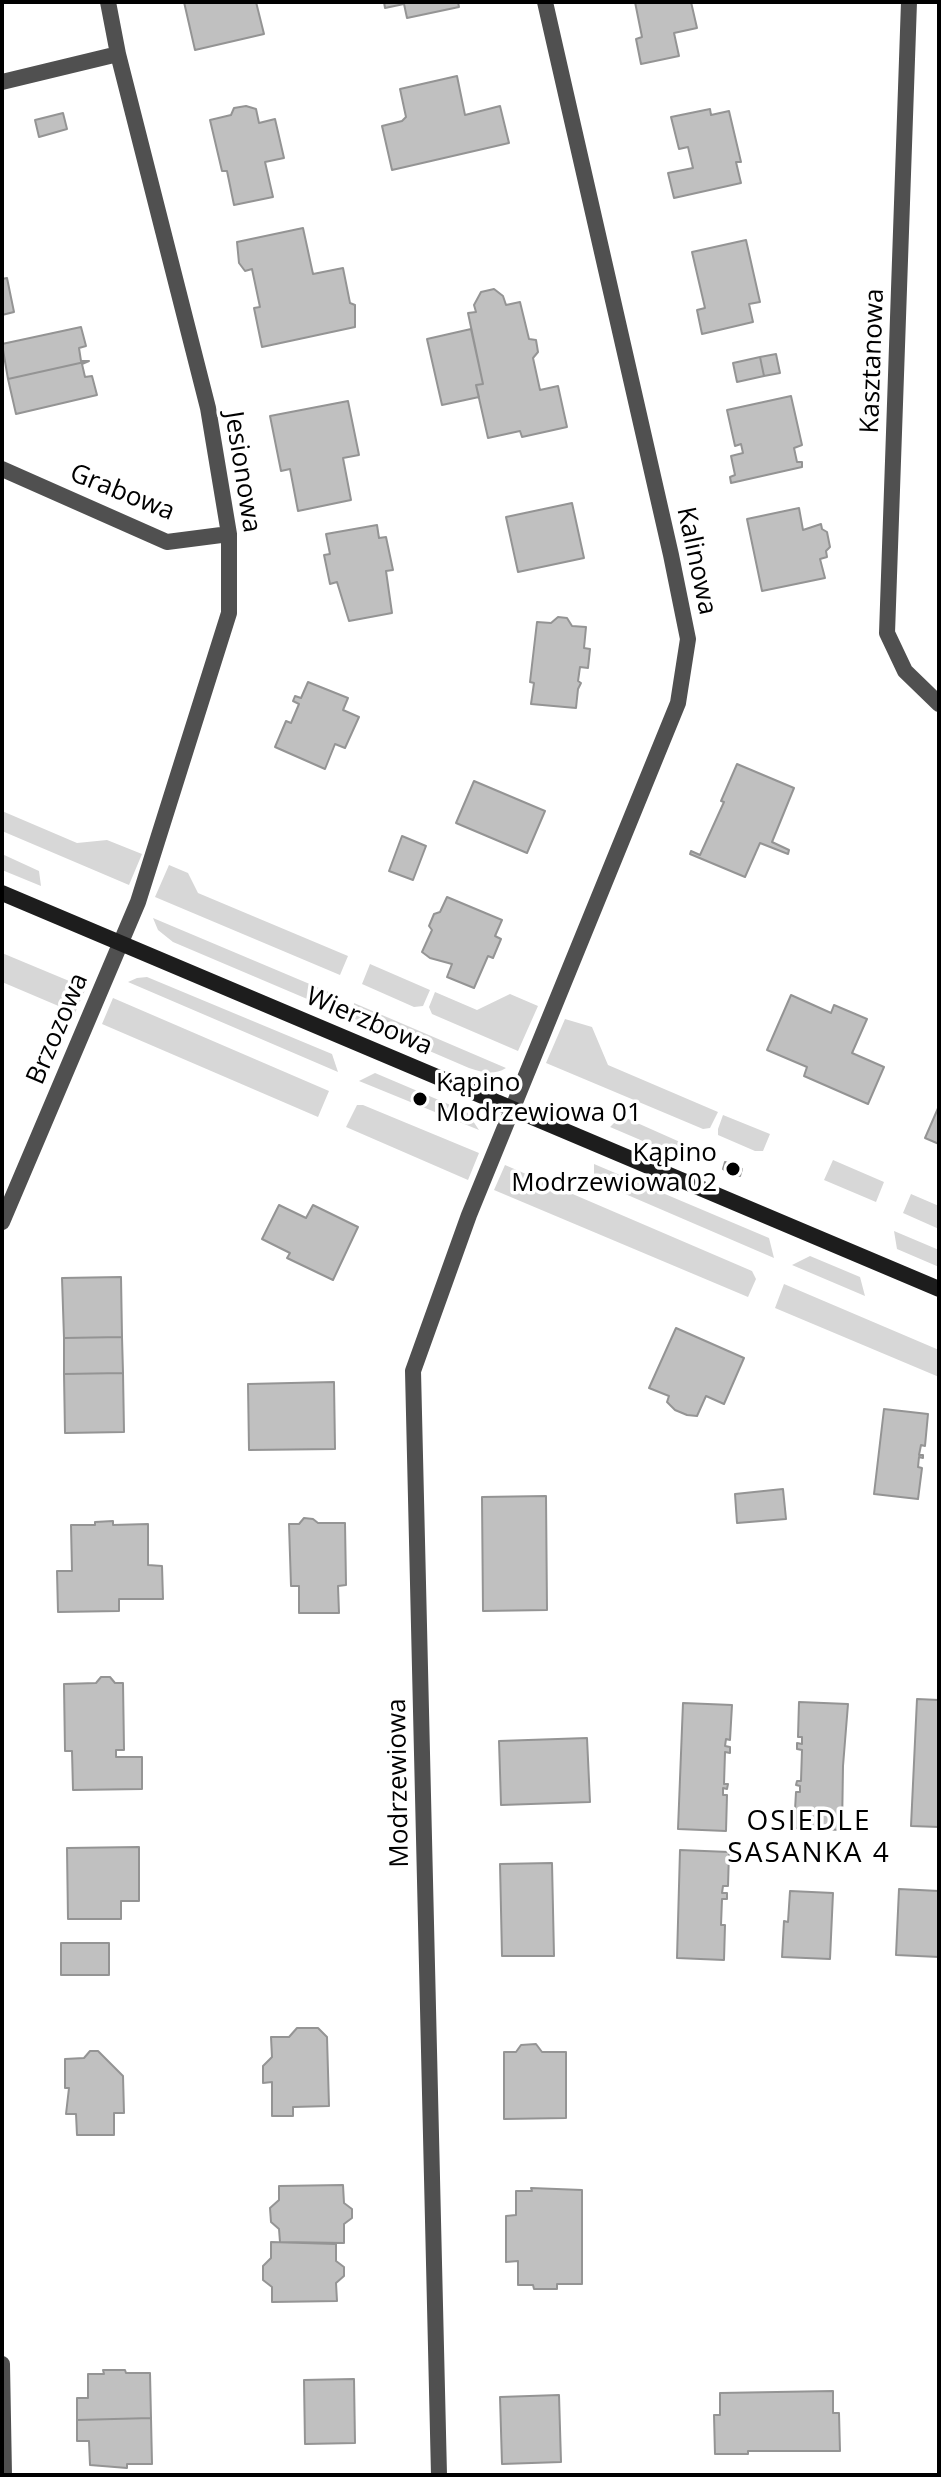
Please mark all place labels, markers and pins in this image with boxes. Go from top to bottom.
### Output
place label: Kąpino Modrzewiowa 01 [436,1068,642,1130]
marker: Kąpino Modrzewiowa 01 [411,1090,429,1108]
place label: Kąpino Modrzewiowa 02 [511,1138,717,1200]
marker: Kąpino Modrzewiowa 02 [724,1160,742,1178]

